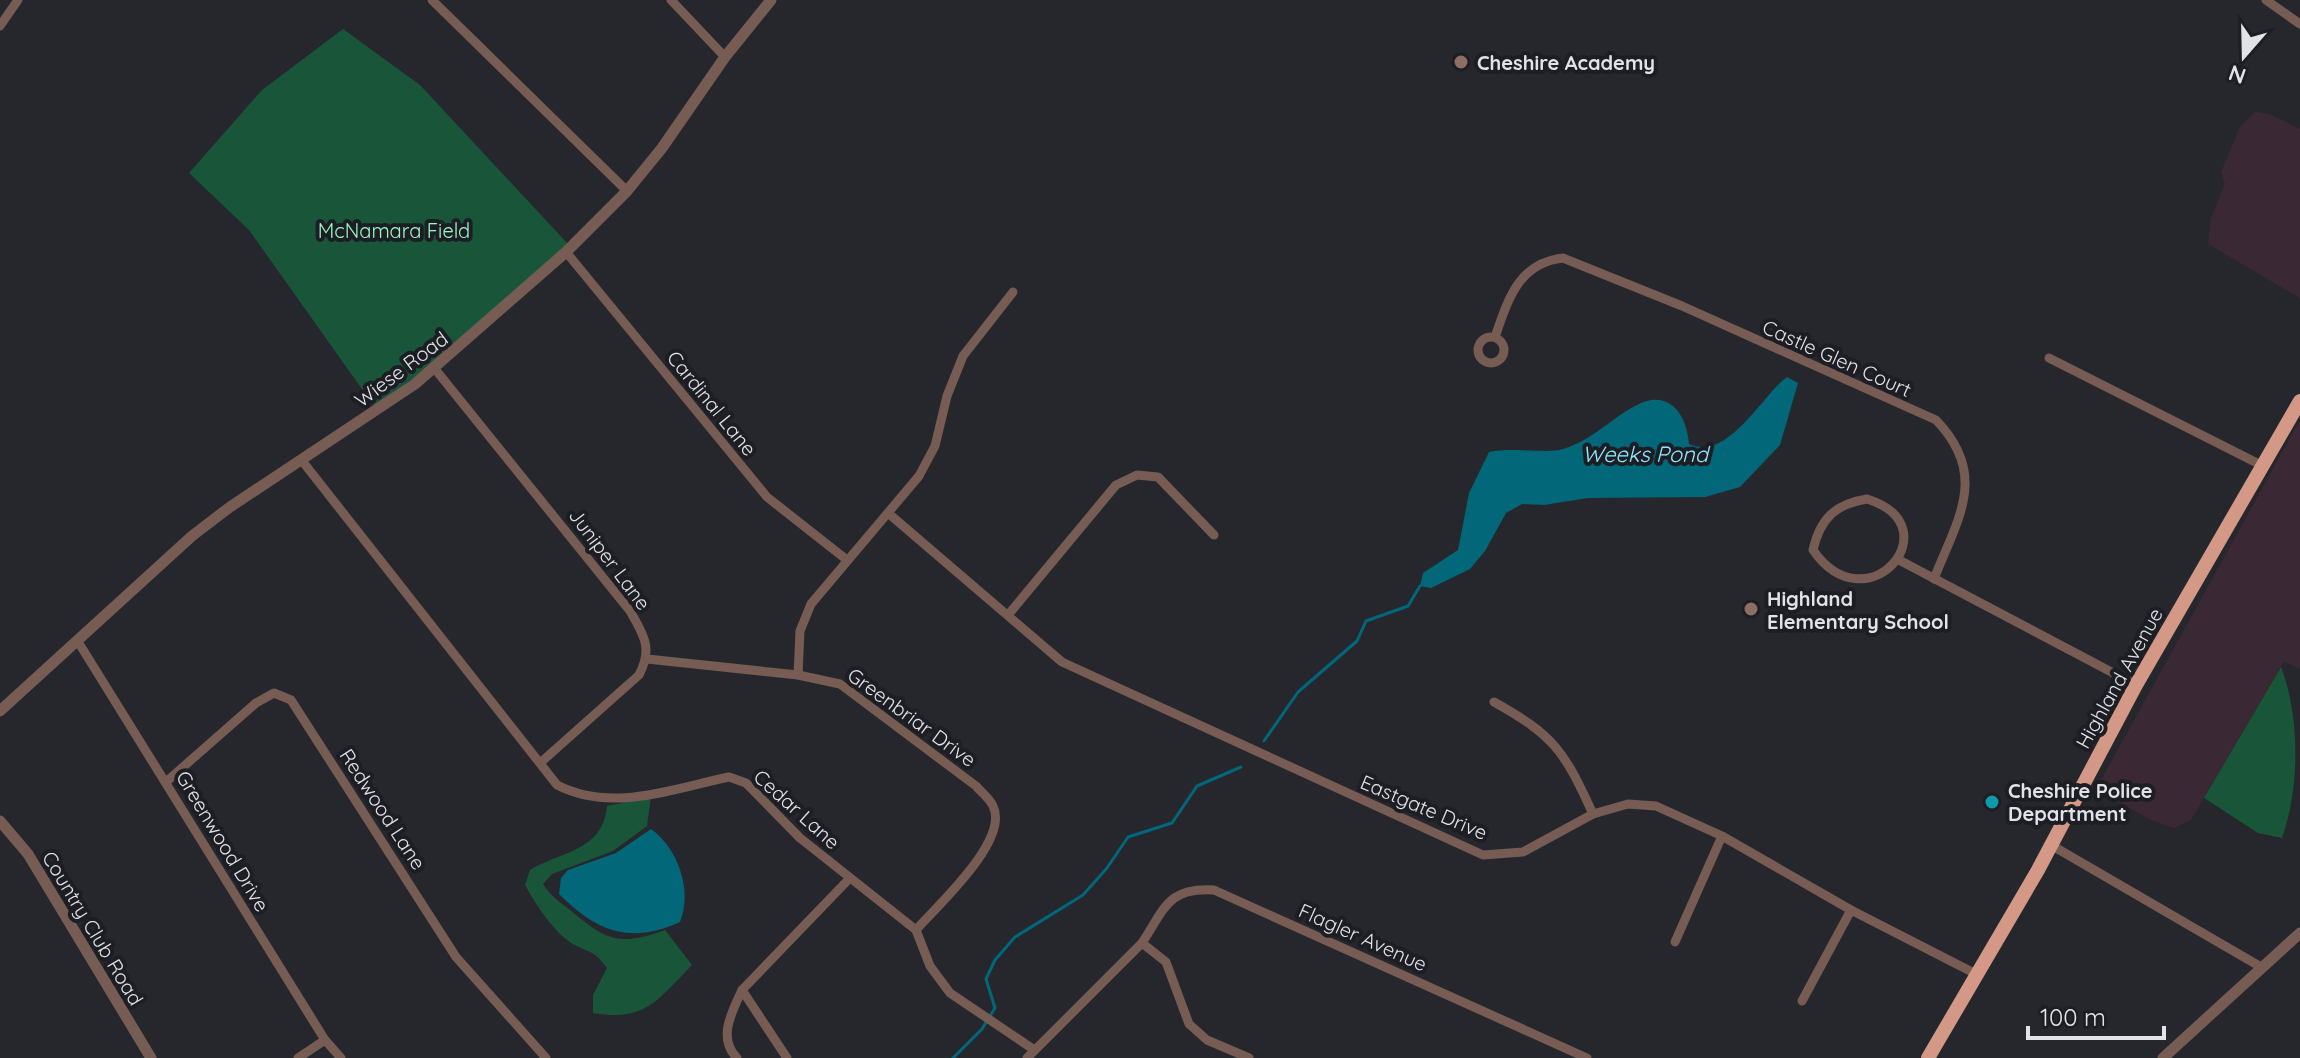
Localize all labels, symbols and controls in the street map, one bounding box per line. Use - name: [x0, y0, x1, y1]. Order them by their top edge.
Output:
- north arrow: [2204, 16, 2284, 96]
- place label: Cheshire Academy: [1477, 50, 1655, 75]
- marker: Cheshire Academy: [1452, 53, 1470, 71]
- text: N: [2225, 59, 2250, 91]
- park label: McNamara Field: [318, 218, 470, 243]
- street label: Castle Glen Court: [1759, 314, 1915, 402]
- street label: Wiese Road: [349, 326, 453, 412]
- street label: Cardinal Lane: [662, 345, 762, 461]
- water label: Weeks Pond: [1582, 440, 1711, 468]
- street label: Juniper Lane: [564, 503, 656, 615]
- place label: Highland Elementary School: [1767, 586, 1949, 634]
- marker: Highland Elementary School: [1742, 600, 1760, 618]
- street label: Highland Avenue: [2070, 603, 2168, 753]
- street label: Greenbriar Drive: [843, 662, 981, 772]
- street label: Redwood Lane: [335, 744, 431, 874]
- street label: Cedar Lane: [749, 764, 845, 854]
- street label: Greenwood Drive: [171, 766, 275, 916]
- street label: Eastgate Drive: [1357, 769, 1491, 845]
- place label: Cheshire Police Department: [2008, 778, 2152, 826]
- marker: Cheshire Police Department: [1983, 793, 2001, 811]
- street label: Country Club Road: [37, 846, 149, 1010]
- street label: Flagler Avenue: [1295, 898, 1431, 976]
- scale bar: [2028, 990, 2164, 1040]
- text: 100 m: [2040, 1002, 2106, 1032]

